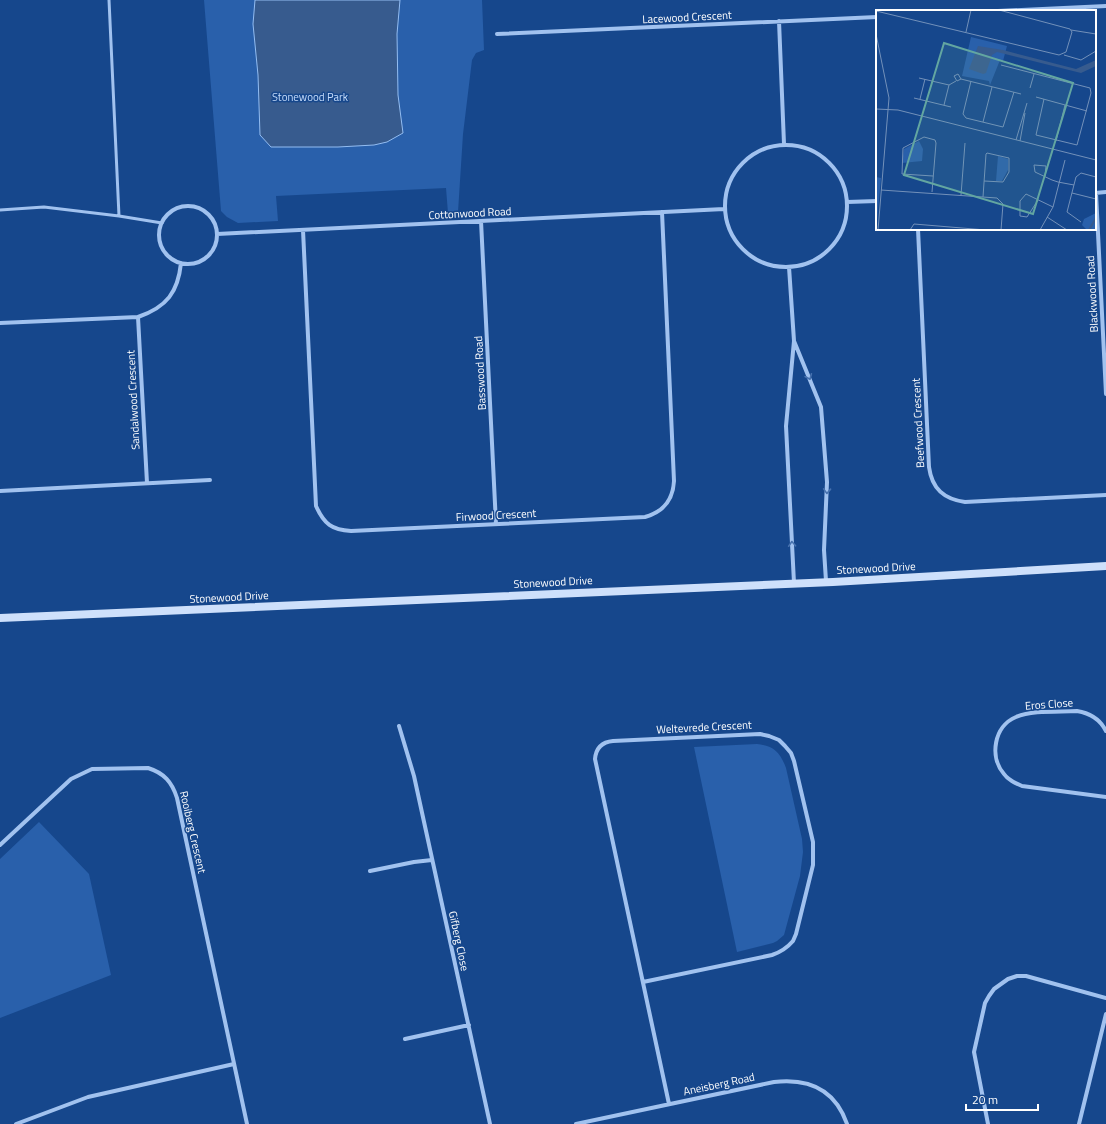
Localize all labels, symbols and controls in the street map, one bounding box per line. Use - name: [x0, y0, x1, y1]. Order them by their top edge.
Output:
- street label: Lacewood Crescent: [642, 7, 732, 27]
- inset map: [876, 10, 1096, 230]
- park label: Stonewood Park: [272, 89, 349, 105]
- street label: Cottonwood Road: [428, 203, 512, 223]
- street label: Blackwood Road: [1082, 255, 1102, 333]
- street label: Basswood Road: [470, 335, 490, 411]
- street label: Sandalwood Crescent: [122, 350, 144, 450]
- one-way arrow: [804, 373, 812, 380]
- street label: Beefwood Crescent: [908, 377, 928, 468]
- one-way arrow: [822, 488, 831, 494]
- street label: Firwood Crescent: [455, 505, 537, 525]
- one-way arrow: [788, 541, 796, 547]
- street label: Stonewood Drive: [836, 558, 916, 578]
- street label: Stonewood Drive: [513, 572, 593, 592]
- street label: Stonewood Drive: [189, 587, 269, 607]
- street label: Eros Close: [1024, 694, 1074, 714]
- street label: Weltevrede Crescent: [656, 717, 752, 737]
- street label: Rooiberg Crescent: [176, 789, 210, 875]
- street label: Gifberg Close: [445, 910, 473, 973]
- street label: Aneisberg Road: [682, 1069, 756, 1099]
- scale bar: [966, 1086, 1038, 1112]
- text: 20 m: [972, 1090, 998, 1109]

